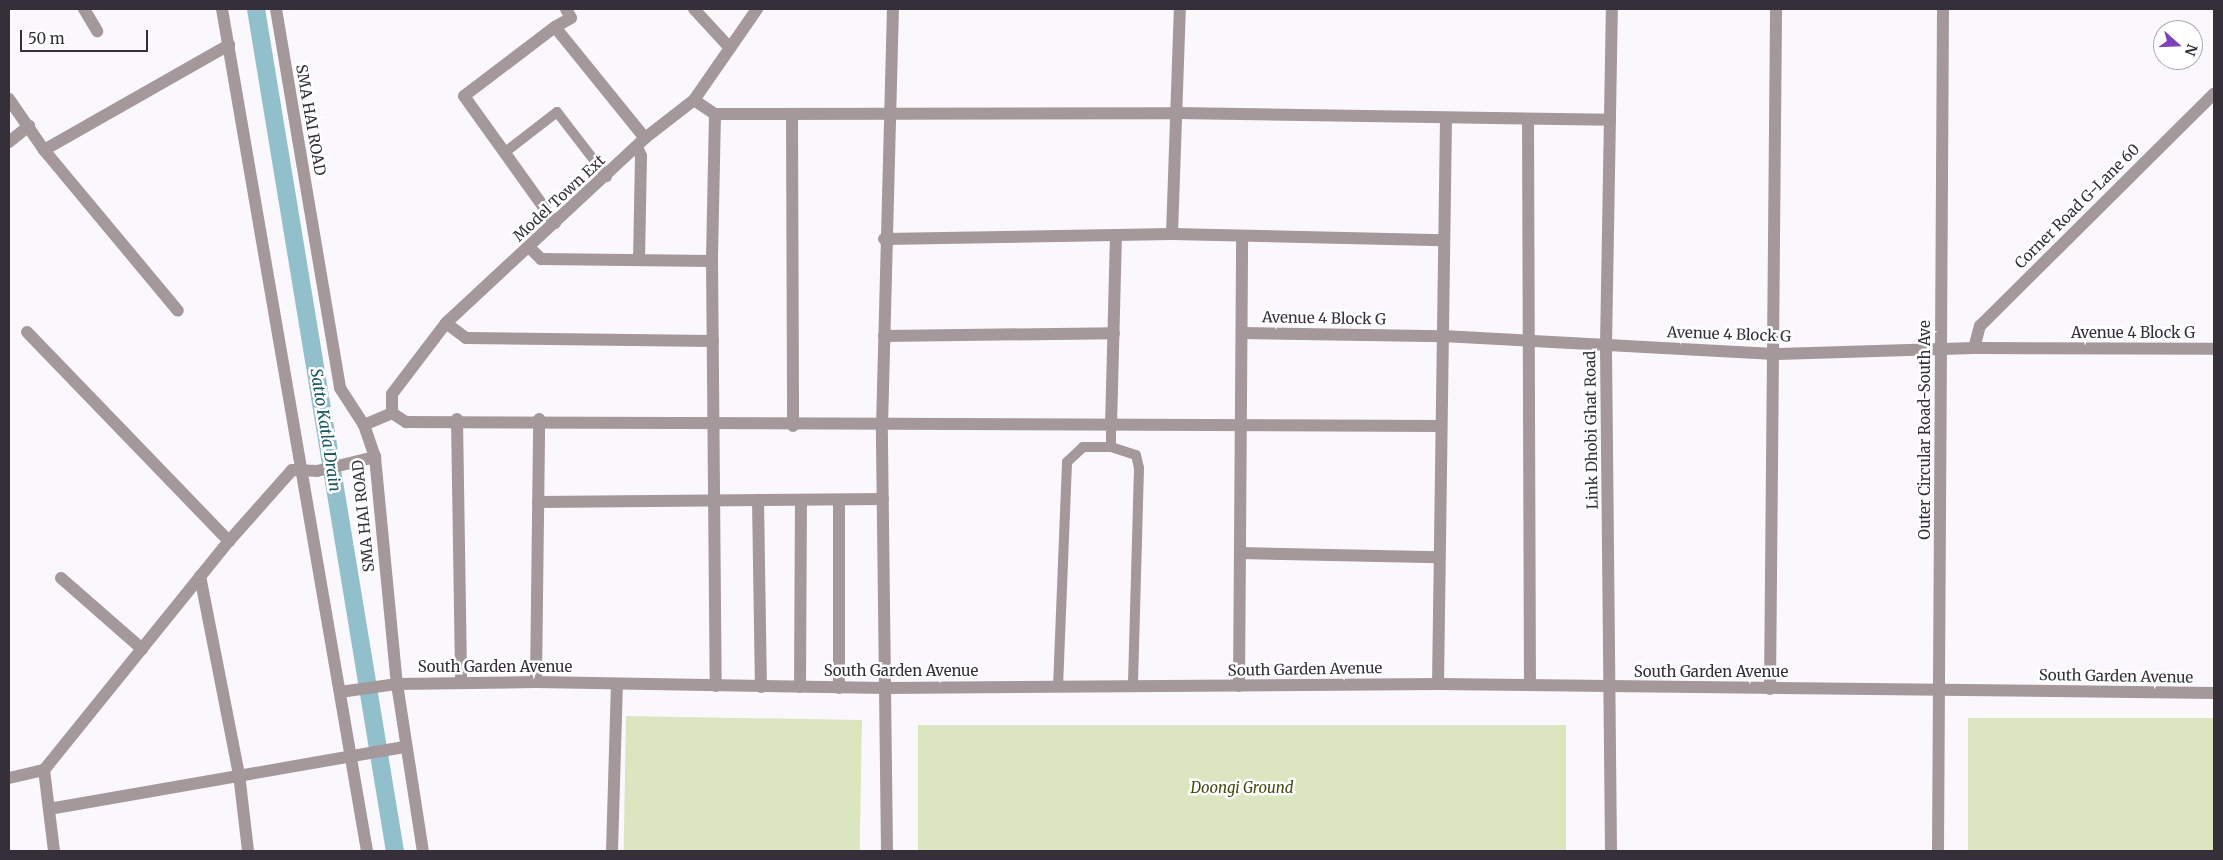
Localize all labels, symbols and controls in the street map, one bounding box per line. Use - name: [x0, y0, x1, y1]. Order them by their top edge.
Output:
- scale bar: [22, 20, 150, 52]
- north arrow: [2153, 20, 2203, 70]
- text: 50 m: [28, 29, 65, 48]
- text: N: [2181, 42, 2202, 58]
- street label: SMA HAI ROAD: [292, 63, 330, 177]
- street label: Corner Road G-Lane 60: [2011, 140, 2143, 272]
- street label: Model Town Ext: [510, 151, 608, 245]
- street label: Avenue 4 Block G: [1262, 308, 1386, 328]
- street label: Outer Circular Road-South Ave: [1916, 320, 1934, 540]
- street label: Avenue 4 Block G: [1667, 323, 1791, 345]
- street label: Avenue 4 Block G: [2071, 324, 2195, 342]
- street label: Link Dhobi Ghat Road: [1581, 351, 1601, 509]
- water label: Satto Katla Drain: [307, 367, 345, 493]
- street label: SMA HAI ROAD: [348, 459, 378, 573]
- street label: South Garden Avenue: [418, 658, 572, 676]
- street label: South Garden Avenue: [1228, 659, 1382, 679]
- street label: South Garden Avenue: [824, 662, 978, 680]
- street label: South Garden Avenue: [1634, 663, 1788, 681]
- street label: South Garden Avenue: [2039, 666, 2193, 686]
- park label: Doongi Ground: [1190, 779, 1294, 797]

